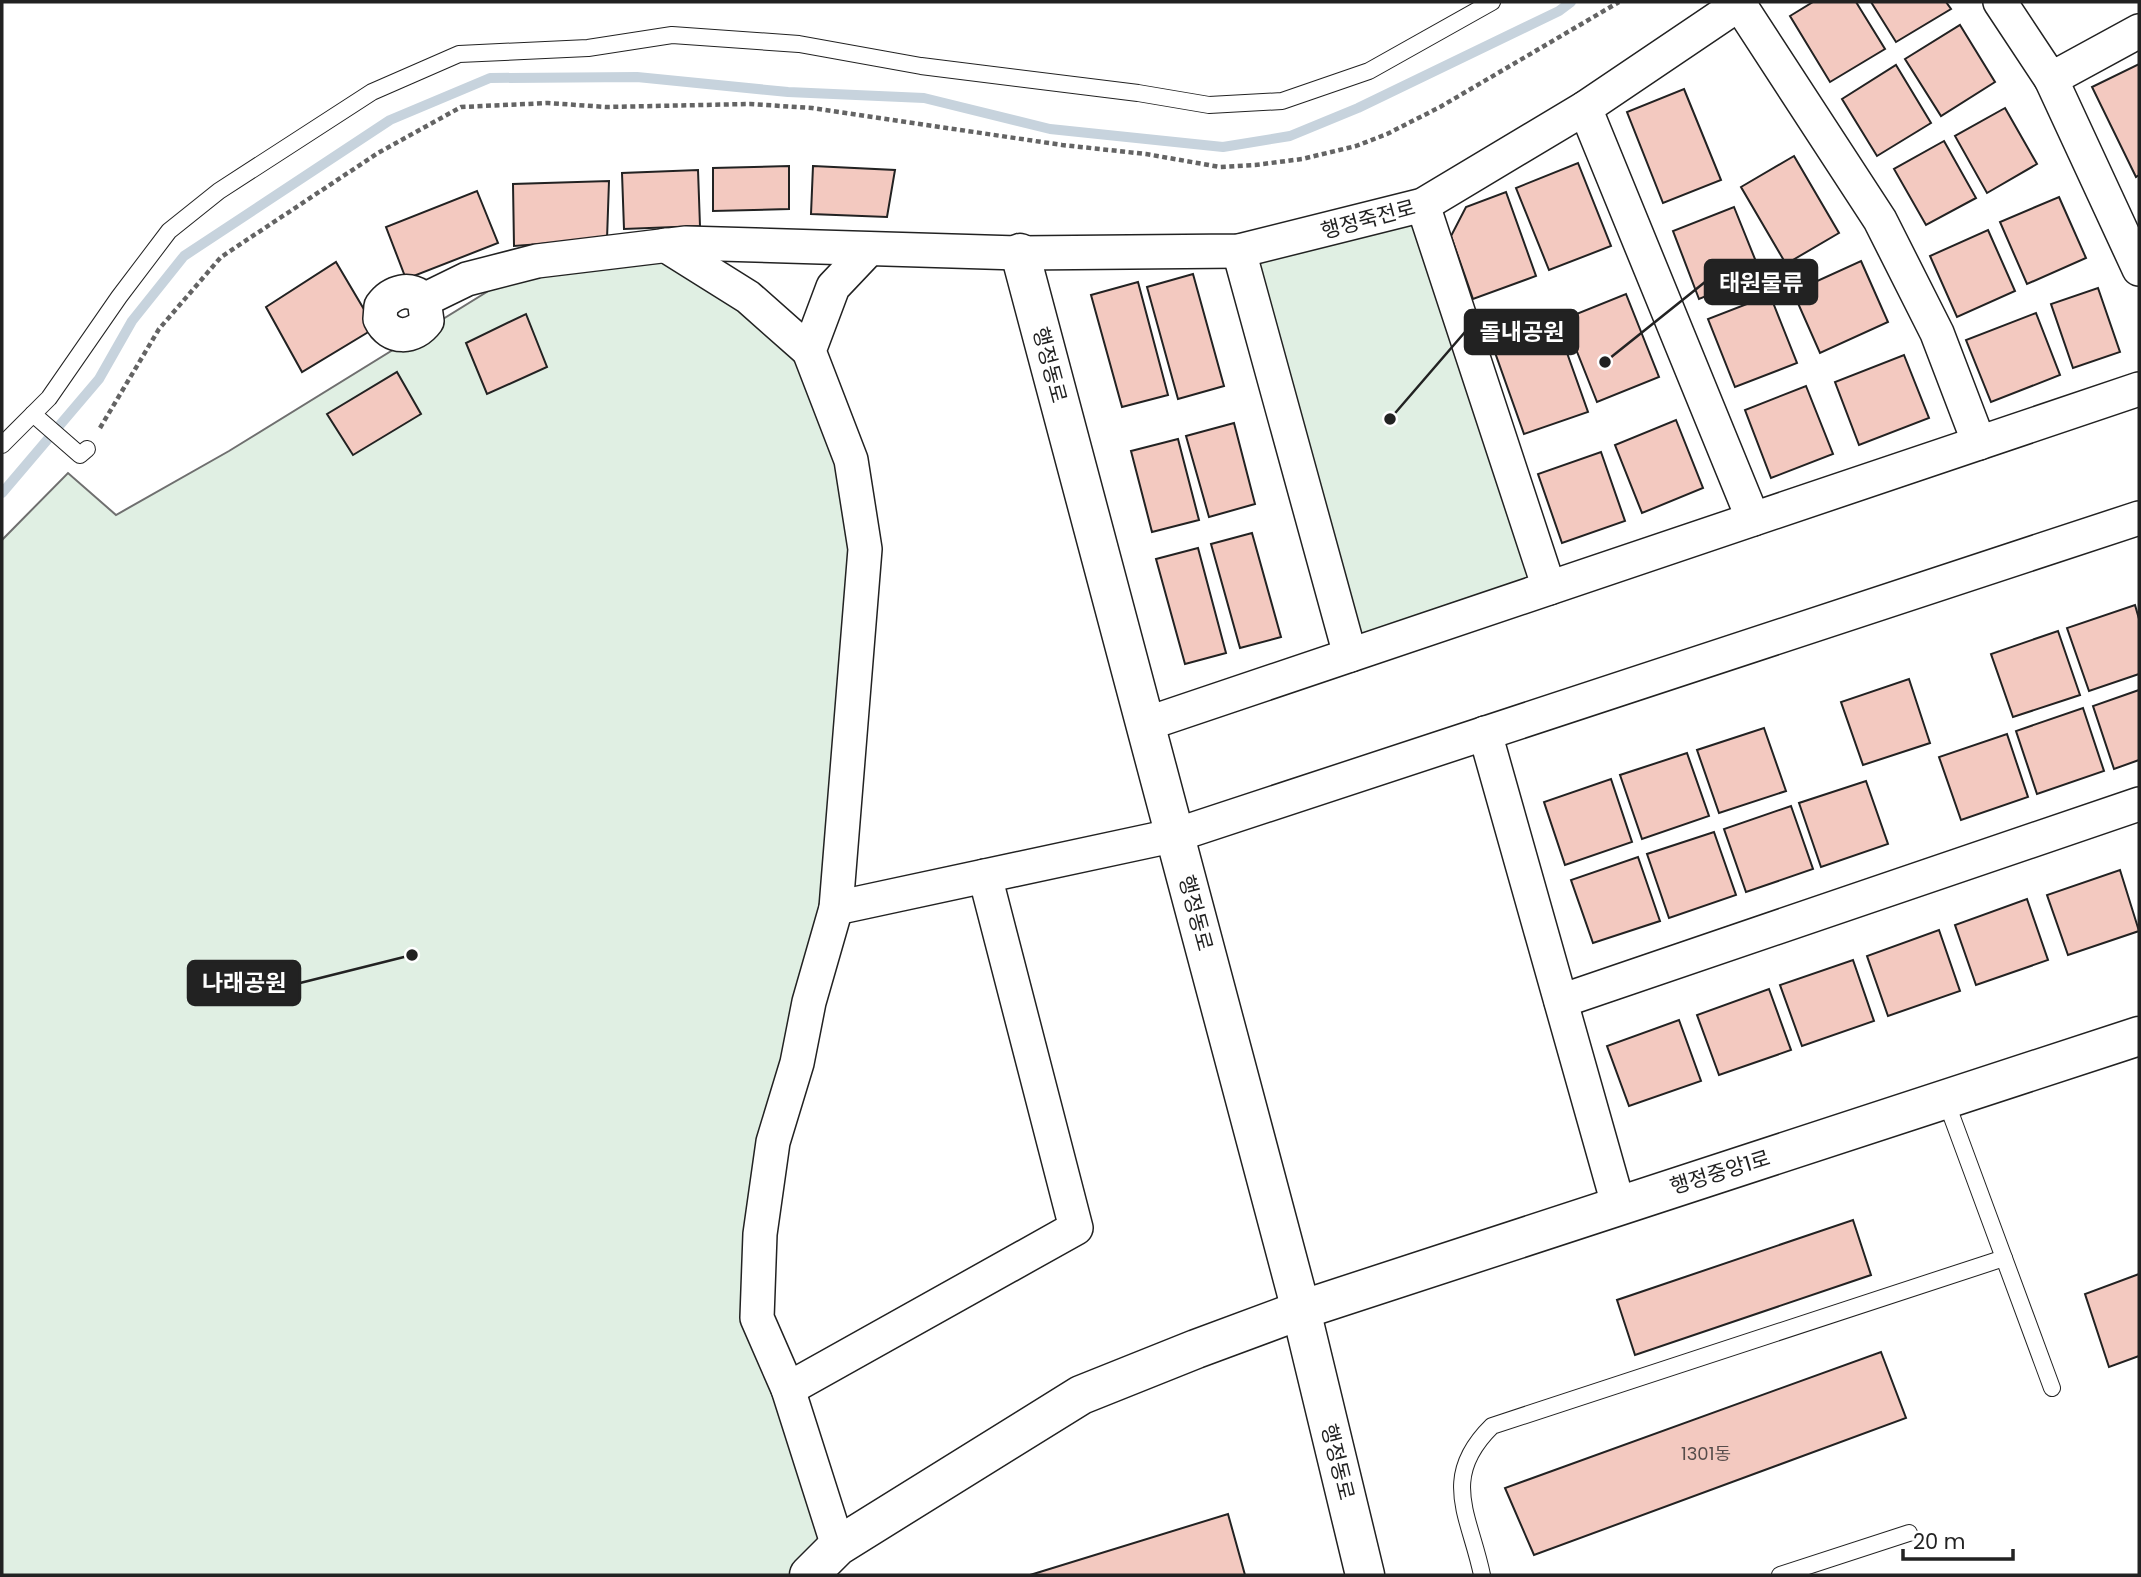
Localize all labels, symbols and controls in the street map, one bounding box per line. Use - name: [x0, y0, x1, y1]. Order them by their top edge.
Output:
- street label: 행정죽전로: [1318, 192, 1418, 246]
- callout: 태원물류: [1705, 260, 1817, 304]
- text: 태원물류: [1719, 267, 1803, 299]
- callout: 돌내공원: [1465, 310, 1578, 354]
- text: 돌내공원: [1480, 316, 1564, 348]
- street label: 행정동로: [1026, 324, 1074, 406]
- street label: 행정동로: [1172, 872, 1220, 954]
- callout: 나래공원: [188, 961, 300, 1005]
- text: 나래공원: [202, 967, 286, 999]
- street label: 행정중앙1로: [1666, 1143, 1774, 1201]
- street label: 행정동로: [1315, 1421, 1361, 1503]
- house number: 1301동: [1681, 1441, 1731, 1466]
- scale bar: [1903, 1518, 2013, 1562]
- text: 20 m: [1913, 1527, 1966, 1556]

